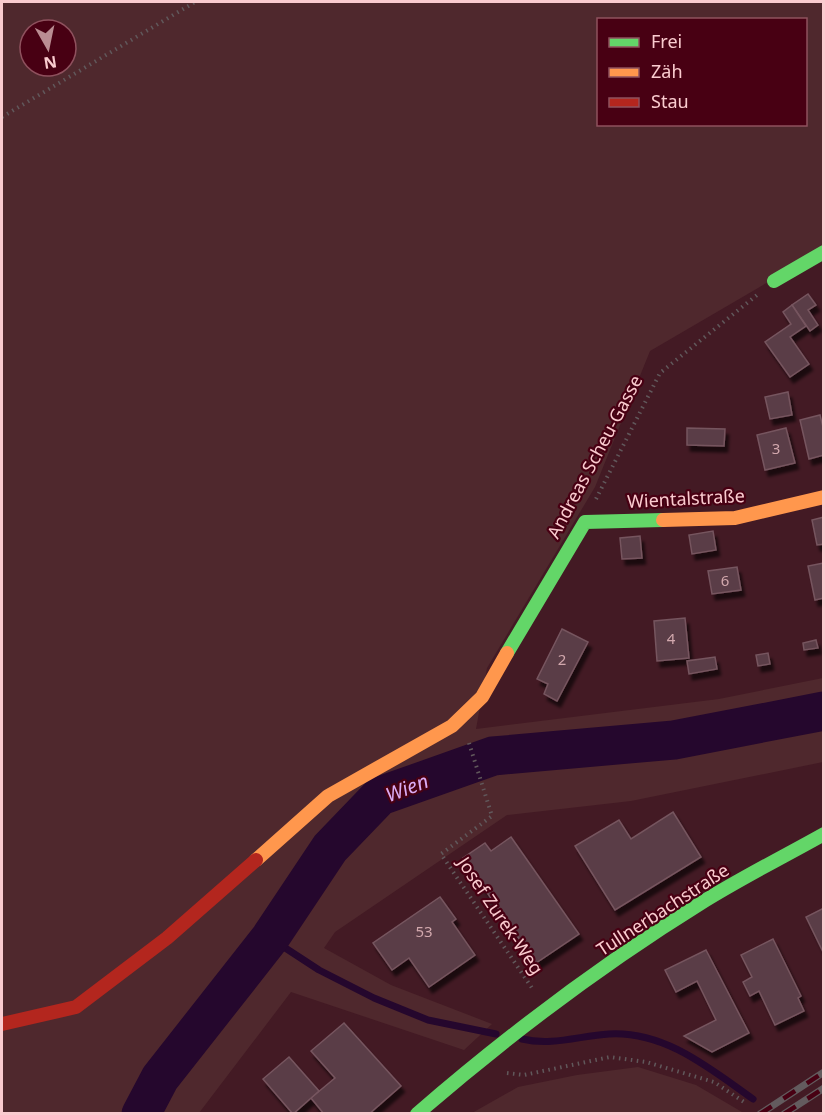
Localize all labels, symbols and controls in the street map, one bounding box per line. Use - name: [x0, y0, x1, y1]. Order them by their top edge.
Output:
- north arrow: [18, 18, 78, 78]
- legend: [597, 18, 807, 126]
- text: Frei: [651, 29, 682, 53]
- text: N: [42, 51, 58, 75]
- text: Zäh: [651, 59, 683, 83]
- text: Stau: [651, 89, 689, 113]
- street label: Andreas Scheu-Gasse: [541, 371, 647, 542]
- house number: 3: [772, 438, 780, 458]
- street label: Wientalstraße: [627, 483, 745, 513]
- house number: 6: [721, 570, 729, 590]
- house number: 4: [667, 628, 676, 648]
- house number: 2: [558, 649, 566, 669]
- water label: Wien: [382, 767, 432, 808]
- street label: Josef Zurek-Weg: [451, 850, 549, 979]
- street label: Tullnerbachstraße: [592, 857, 733, 961]
- house number: 53: [415, 921, 433, 941]

